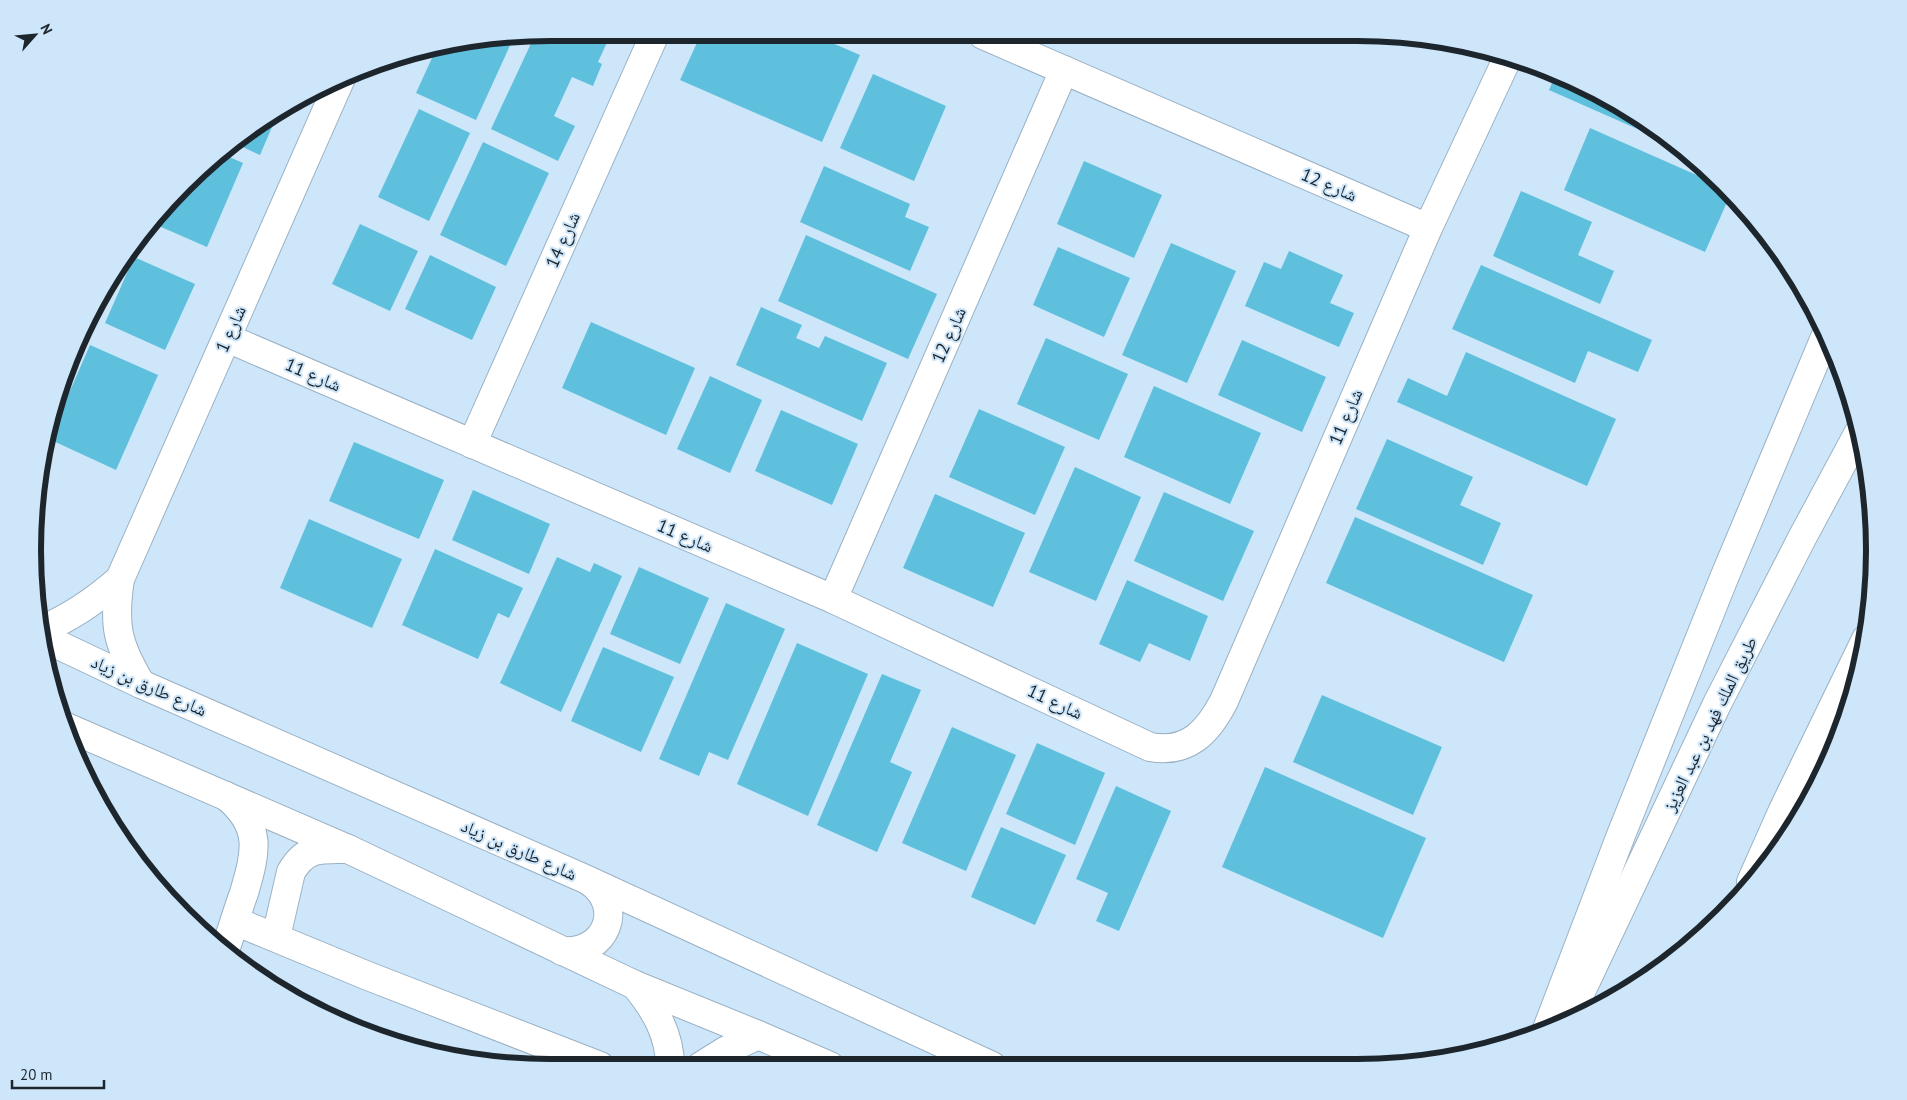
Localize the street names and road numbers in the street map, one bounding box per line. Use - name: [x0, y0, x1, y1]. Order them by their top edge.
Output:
- street label: شارع 12: [1298, 162, 1361, 207]
- street label: شارع 14: [540, 208, 585, 271]
- street label: شارع 1: [210, 302, 251, 356]
- street label: شارع 12: [926, 303, 971, 366]
- street label: شارع 11: [282, 352, 345, 397]
- street label: شارع 11: [1323, 385, 1368, 448]
- street label: شارع 11: [654, 513, 717, 558]
- street label: طريق الملك فهد بن عبد العزيز: [1657, 633, 1762, 816]
- street label: شارع طارق بن زياد: [88, 650, 211, 721]
- street label: شارع 11: [1024, 679, 1087, 724]
- street label: شارع طارق بن زياد: [458, 814, 581, 885]

